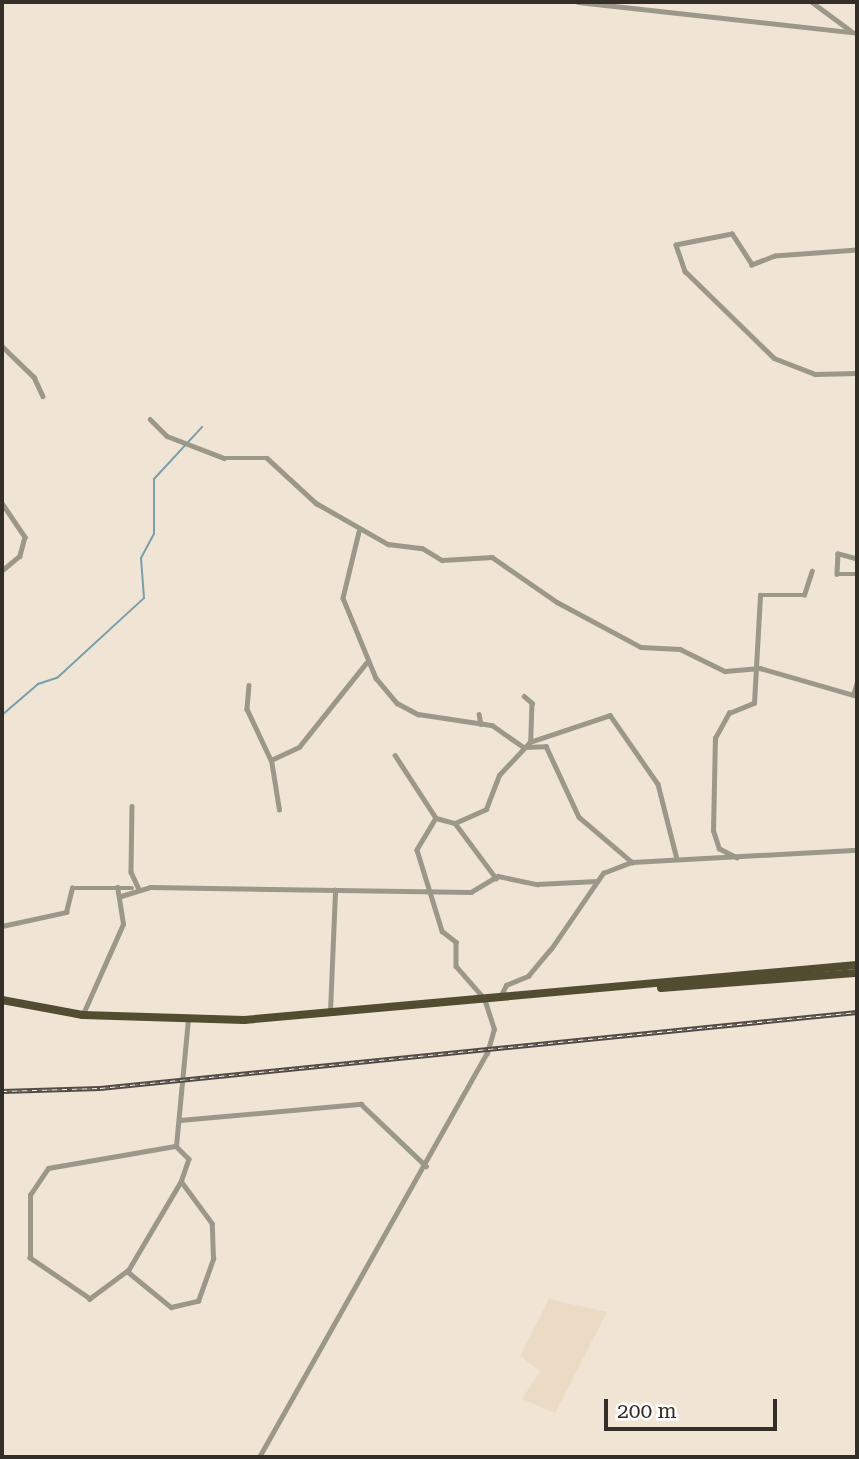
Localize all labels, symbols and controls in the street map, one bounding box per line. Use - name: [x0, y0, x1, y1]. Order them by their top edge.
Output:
- scale bar: [607, 1386, 780, 1430]
- text: 200 m: [617, 1399, 677, 1423]

